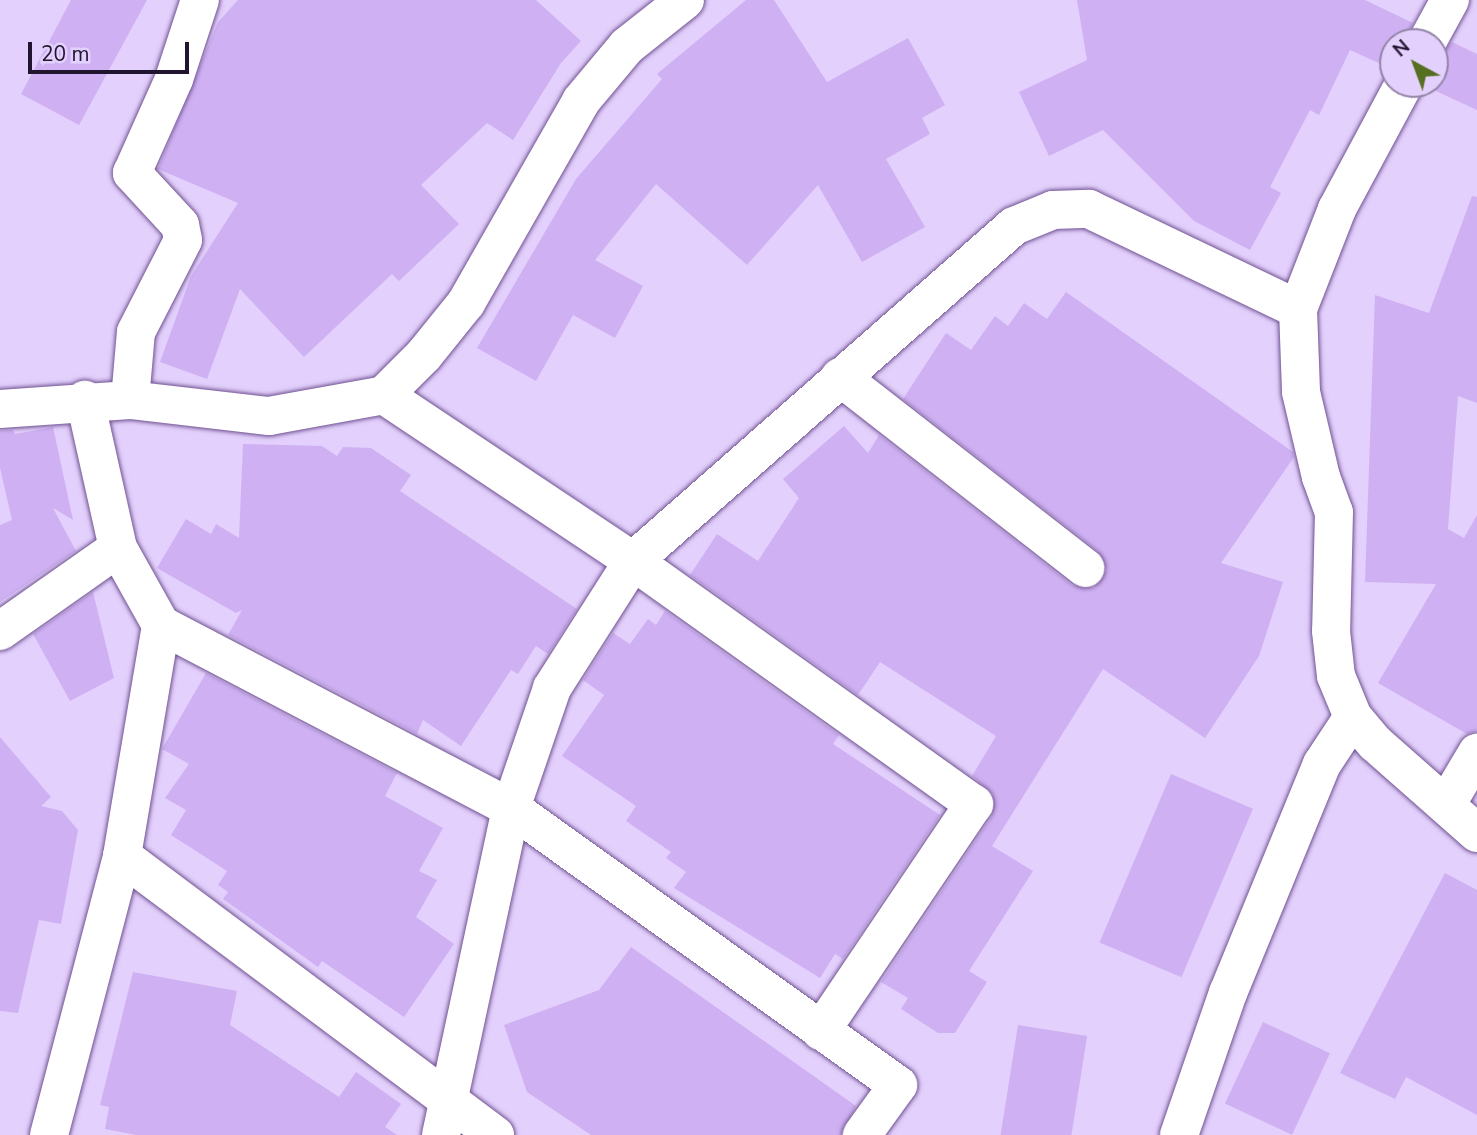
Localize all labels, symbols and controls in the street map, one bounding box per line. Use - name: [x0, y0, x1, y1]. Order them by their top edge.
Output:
- scale bar: [32, 28, 192, 72]
- north arrow: [1379, 28, 1449, 98]
- text: N: [1388, 34, 1415, 63]
- text: 20 m: [41, 40, 90, 68]

